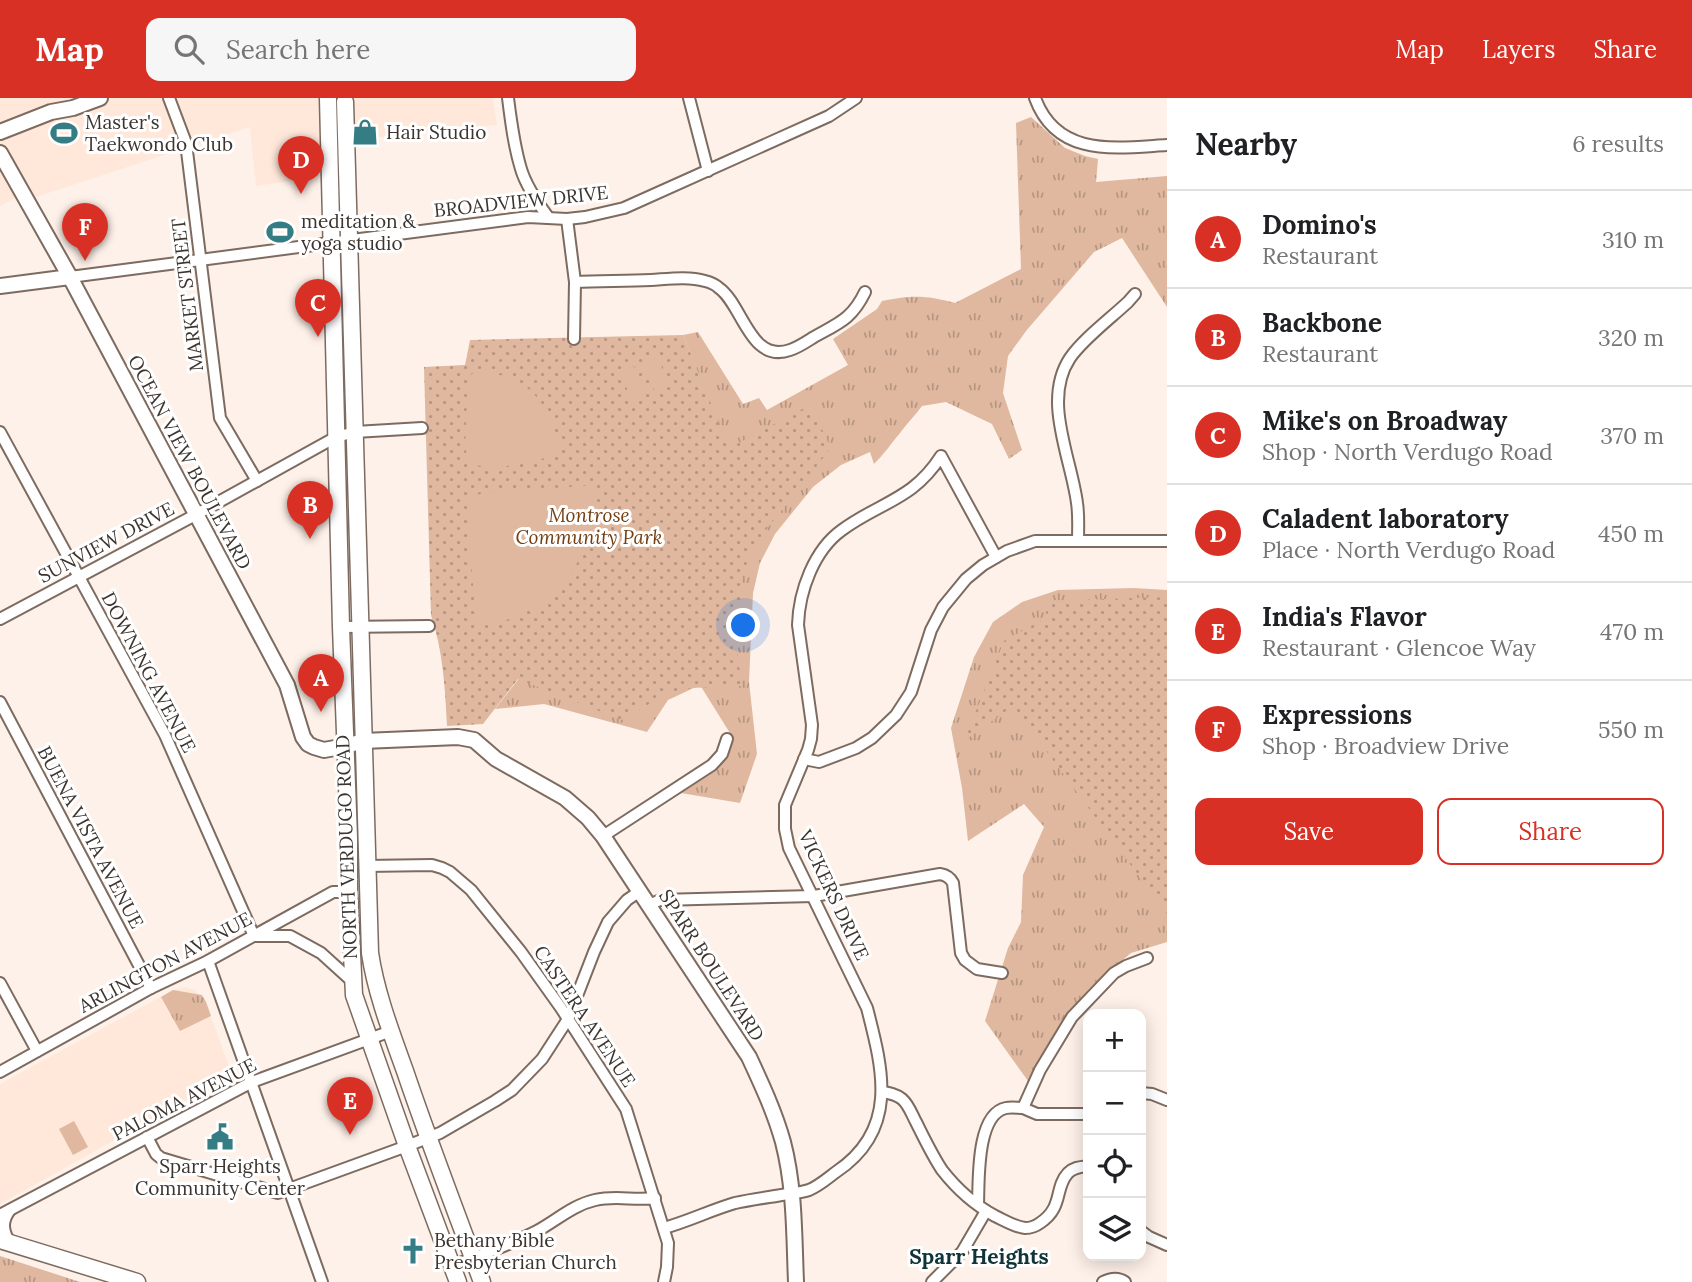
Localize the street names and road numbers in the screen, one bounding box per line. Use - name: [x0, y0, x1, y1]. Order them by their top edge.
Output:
- street label: BROADVIEW DRIVE: [433, 180, 609, 222]
- street label: MARKET STREET: [166, 217, 208, 373]
- street label: OCEAN VIEW BOULEVARD: [123, 351, 257, 573]
- street label: SUNVIEW DRIVE: [34, 496, 178, 588]
- street label: DOWNING AVENUE: [97, 588, 201, 756]
- street label: NORTH VERDUGO ROAD: [330, 734, 362, 960]
- street label: BUENA VISTA AVENUE: [33, 742, 149, 932]
- street label: VICKERS DRIVE: [793, 825, 875, 964]
- street label: SPARR BOULEVARD: [654, 885, 770, 1045]
- street label: ARLINGTON AVENUE: [74, 906, 256, 1018]
- street label: CASTERA AVENUE: [529, 941, 641, 1091]
- street label: PALOMA AVENUE: [108, 1052, 260, 1146]

